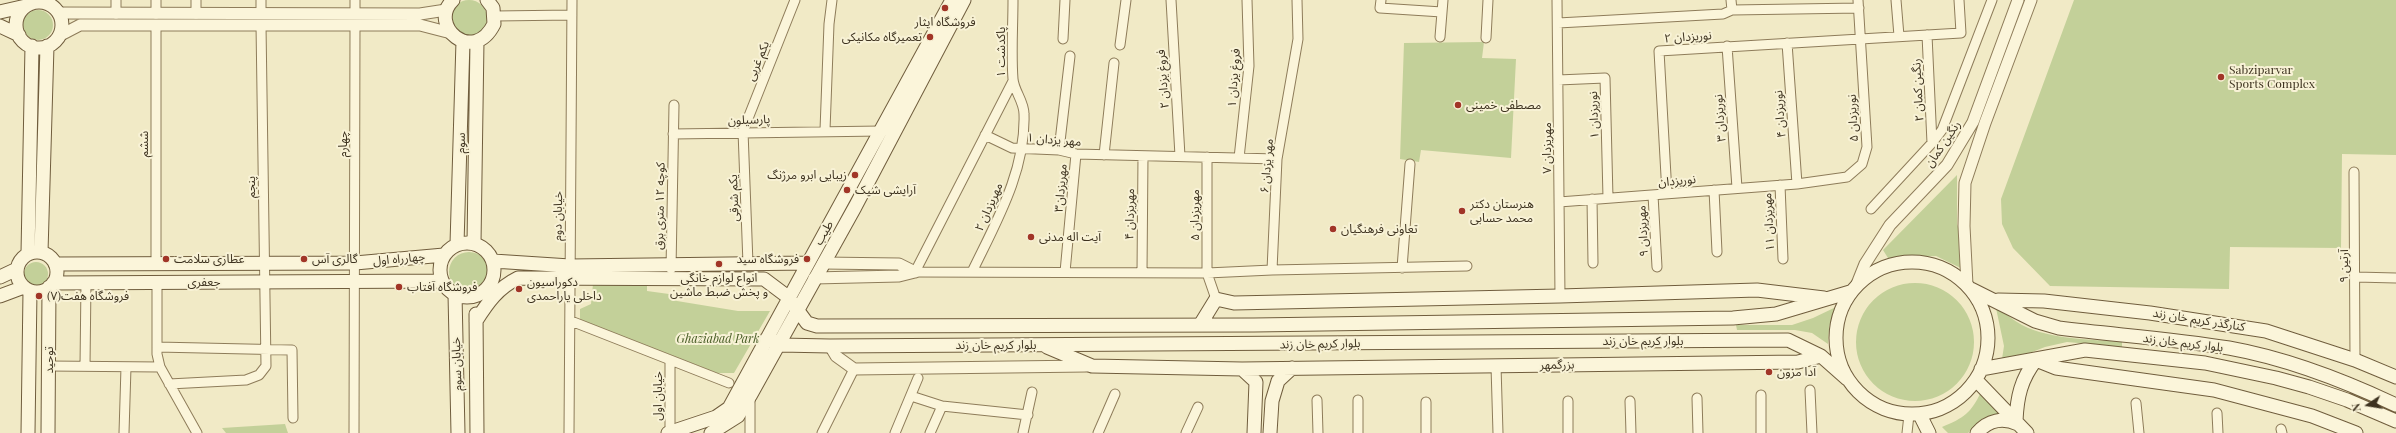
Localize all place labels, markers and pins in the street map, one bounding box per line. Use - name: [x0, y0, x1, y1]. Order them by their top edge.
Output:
- marker: فروشگاه ایثار: [940, 3, 950, 13]
- place label: فروشگاه ایثار: [914, 15, 976, 29]
- place label: تعمیرگاه مکانیکی: [842, 30, 922, 44]
- marker: تعمیرگاه مکانیکی: [925, 32, 935, 42]
- place label: Sabziparvar Sports Complex: [2229, 63, 2315, 91]
- marker: Sabziparvar Sports Complex: [2216, 72, 2226, 82]
- place label: مصطفی خمینی: [1466, 98, 1541, 112]
- marker: مصطفی خمینی: [1453, 100, 1463, 110]
- place label: زیبایی ابرو مرژنگ: [767, 168, 847, 182]
- marker: زیبایی ابرو مرژنگ: [850, 170, 860, 180]
- place label: آرایشی شیک: [855, 183, 916, 197]
- marker: آرایشی شیک: [842, 185, 852, 195]
- place label: هنرستان دکتر محمد حسابی: [1470, 197, 1534, 225]
- marker: هنرستان دکتر محمد حسابی: [1457, 206, 1467, 216]
- place label: تعاونی فرهنگیان: [1341, 222, 1418, 236]
- marker: تعاونی فرهنگیان: [1328, 224, 1338, 234]
- place label: آیت اله مدنی: [1039, 230, 1101, 244]
- marker: آیت اله مدنی: [1026, 232, 1036, 242]
- place label: عطاری سلامت: [174, 252, 245, 266]
- place label: گالری آس: [312, 252, 358, 266]
- place label: فروشگاه سید: [736, 252, 799, 266]
- marker: عطاری سلامت: [161, 254, 171, 264]
- marker: گالری آس: [299, 254, 309, 264]
- marker: فروشگاه سید: [802, 254, 812, 264]
- marker: انواع لوازم خانگی و پخش ضبط ماشین: [714, 259, 724, 269]
- place label: انواع لوازم خانگی و پخش ضبط ماشین: [670, 271, 768, 299]
- place label: دکوراسیون داخلی یاراحمدی: [527, 275, 602, 303]
- place label: فروشگاه آفتاب: [407, 280, 477, 294]
- marker: فروشگاه آفتاب: [394, 282, 404, 292]
- marker: دکوراسیون داخلی یاراحمدی: [514, 284, 524, 294]
- place label: فروشگاه هفت(۷): [47, 289, 129, 303]
- marker: فروشگاه هفت(۷): [34, 291, 44, 301]
- place label: آدا مزون: [1777, 365, 1816, 379]
- marker: آدا مزون: [1764, 367, 1774, 377]

